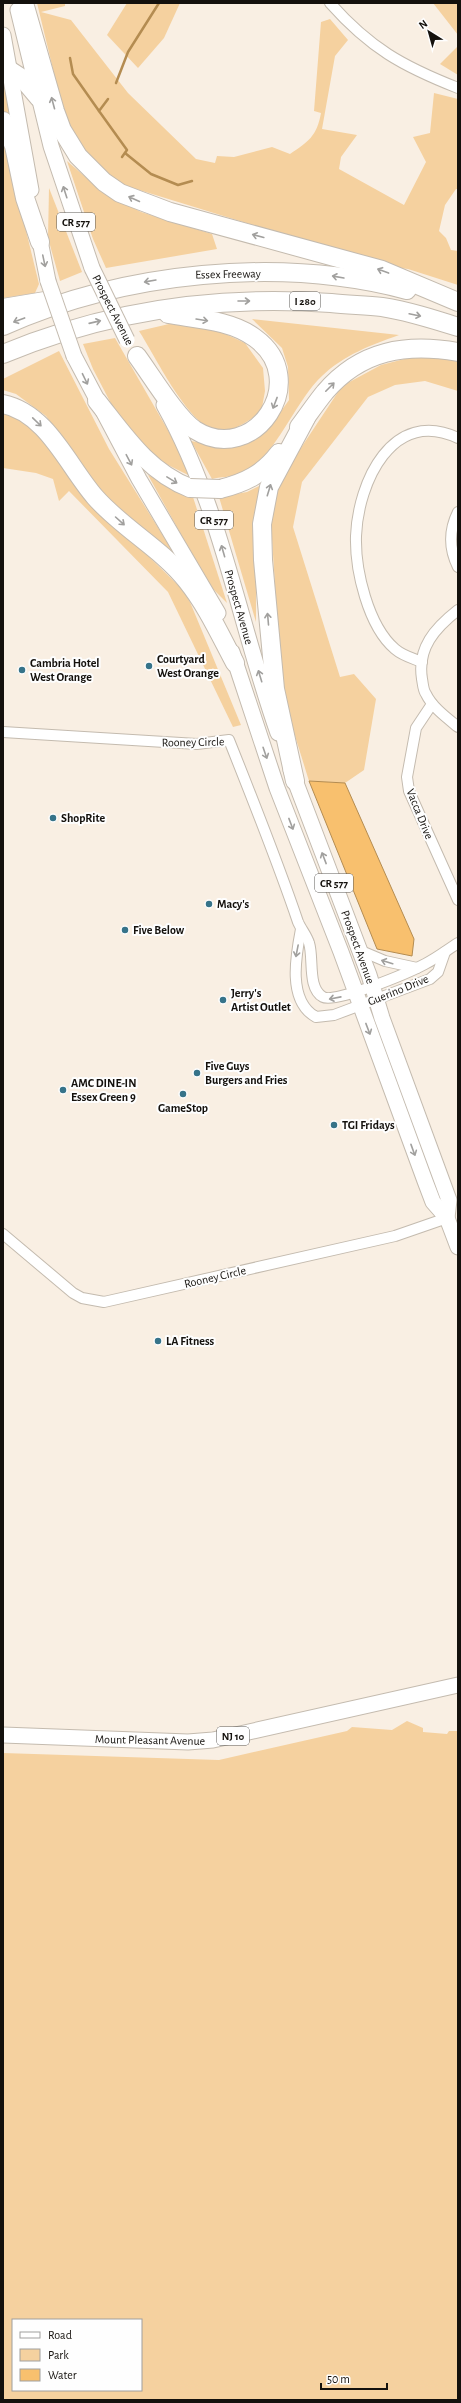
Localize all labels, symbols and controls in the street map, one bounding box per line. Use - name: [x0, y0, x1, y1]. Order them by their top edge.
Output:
- north arrow: [409, 12, 449, 52]
- text: N: [417, 18, 430, 31]
- one-way arrow: [48, 97, 56, 110]
- one-way arrow: [61, 186, 69, 198]
- one-way arrow: [128, 195, 140, 202]
- road number: CR 577: [57, 213, 95, 231]
- one-way arrow: [252, 231, 265, 239]
- one-way arrow: [40, 255, 48, 268]
- street label: Essex Freeway: [195, 267, 261, 282]
- one-way arrow: [378, 267, 390, 275]
- one-way arrow: [332, 272, 345, 280]
- street label: Prospect Avenue: [90, 273, 136, 347]
- one-way arrow: [144, 278, 157, 286]
- road number: I 280: [290, 292, 320, 310]
- one-way arrow: [237, 297, 250, 305]
- one-way arrow: [409, 311, 422, 319]
- one-way arrow: [13, 316, 25, 324]
- one-way arrow: [195, 316, 208, 324]
- one-way arrow: [89, 318, 102, 326]
- one-way arrow: [82, 372, 89, 384]
- one-way arrow: [325, 382, 335, 392]
- one-way arrow: [271, 396, 279, 408]
- one-way arrow: [31, 417, 41, 426]
- one-way arrow: [125, 454, 133, 466]
- one-way arrow: [166, 476, 178, 484]
- one-way arrow: [266, 484, 273, 497]
- road number: CR 577: [195, 511, 233, 529]
- one-way arrow: [115, 516, 125, 525]
- one-way arrow: [219, 545, 226, 558]
- street label: Prospect Avenue: [223, 568, 255, 646]
- one-way arrow: [265, 613, 272, 626]
- place label: Courtyard West Orange: [157, 653, 219, 679]
- place label: Cambria Hotel West Orange: [30, 657, 99, 683]
- marker: Courtyard West Orange: [144, 661, 154, 671]
- marker: Cambria Hotel West Orange: [17, 665, 27, 675]
- one-way arrow: [255, 671, 263, 683]
- street label: Rooney Circle: [161, 735, 225, 750]
- one-way arrow: [262, 747, 270, 759]
- street label: Vacca Drive: [404, 787, 436, 841]
- place label: ShopRite: [61, 812, 105, 824]
- marker: ShopRite: [48, 813, 58, 823]
- one-way arrow: [288, 818, 296, 830]
- one-way arrow: [320, 852, 328, 864]
- road number: CR 577: [315, 874, 353, 892]
- place label: Macy's: [217, 898, 250, 911]
- marker: Macy's: [204, 899, 214, 909]
- street label: Prospect Avenue: [339, 909, 377, 985]
- place label: Five Below: [133, 924, 185, 936]
- marker: Five Below: [120, 925, 130, 935]
- one-way arrow: [292, 944, 300, 957]
- one-way arrow: [381, 957, 393, 965]
- street label: Guerino Drive: [366, 972, 430, 1008]
- place label: Jerry's Artist Outlet: [231, 987, 291, 1013]
- one-way arrow: [329, 994, 342, 1002]
- marker: Jerry's Artist Outlet: [218, 995, 228, 1005]
- one-way arrow: [364, 1022, 372, 1034]
- place label: Five Guys Burgers and Fries: [205, 1060, 288, 1086]
- marker: Five Guys Burgers and Fries: [192, 1068, 202, 1078]
- place label: AMC DINE-IN Essex Green 9: [71, 1077, 137, 1103]
- marker: AMC DINE-IN Essex Green 9: [58, 1085, 68, 1095]
- marker: GameStop: [178, 1089, 188, 1099]
- place label: GameStop: [158, 1102, 208, 1114]
- place label: TGI Fridays: [342, 1119, 395, 1132]
- marker: TGI Fridays: [329, 1120, 339, 1130]
- one-way arrow: [410, 1144, 418, 1156]
- street label: Rooney Circle: [183, 1264, 247, 1291]
- place label: LA Fitness: [166, 1335, 215, 1347]
- marker: LA Fitness: [153, 1336, 163, 1346]
- road number: NJ 10: [217, 1727, 249, 1745]
- street label: Mount Pleasant Avenue: [95, 1733, 205, 1747]
- legend: [12, 2319, 142, 2391]
- text: Road: [48, 2329, 72, 2341]
- text: Park: [48, 2349, 69, 2361]
- scale bar: [321, 2365, 387, 2391]
- text: Water: [48, 2369, 77, 2381]
- text: 50 m: [327, 2373, 350, 2385]

